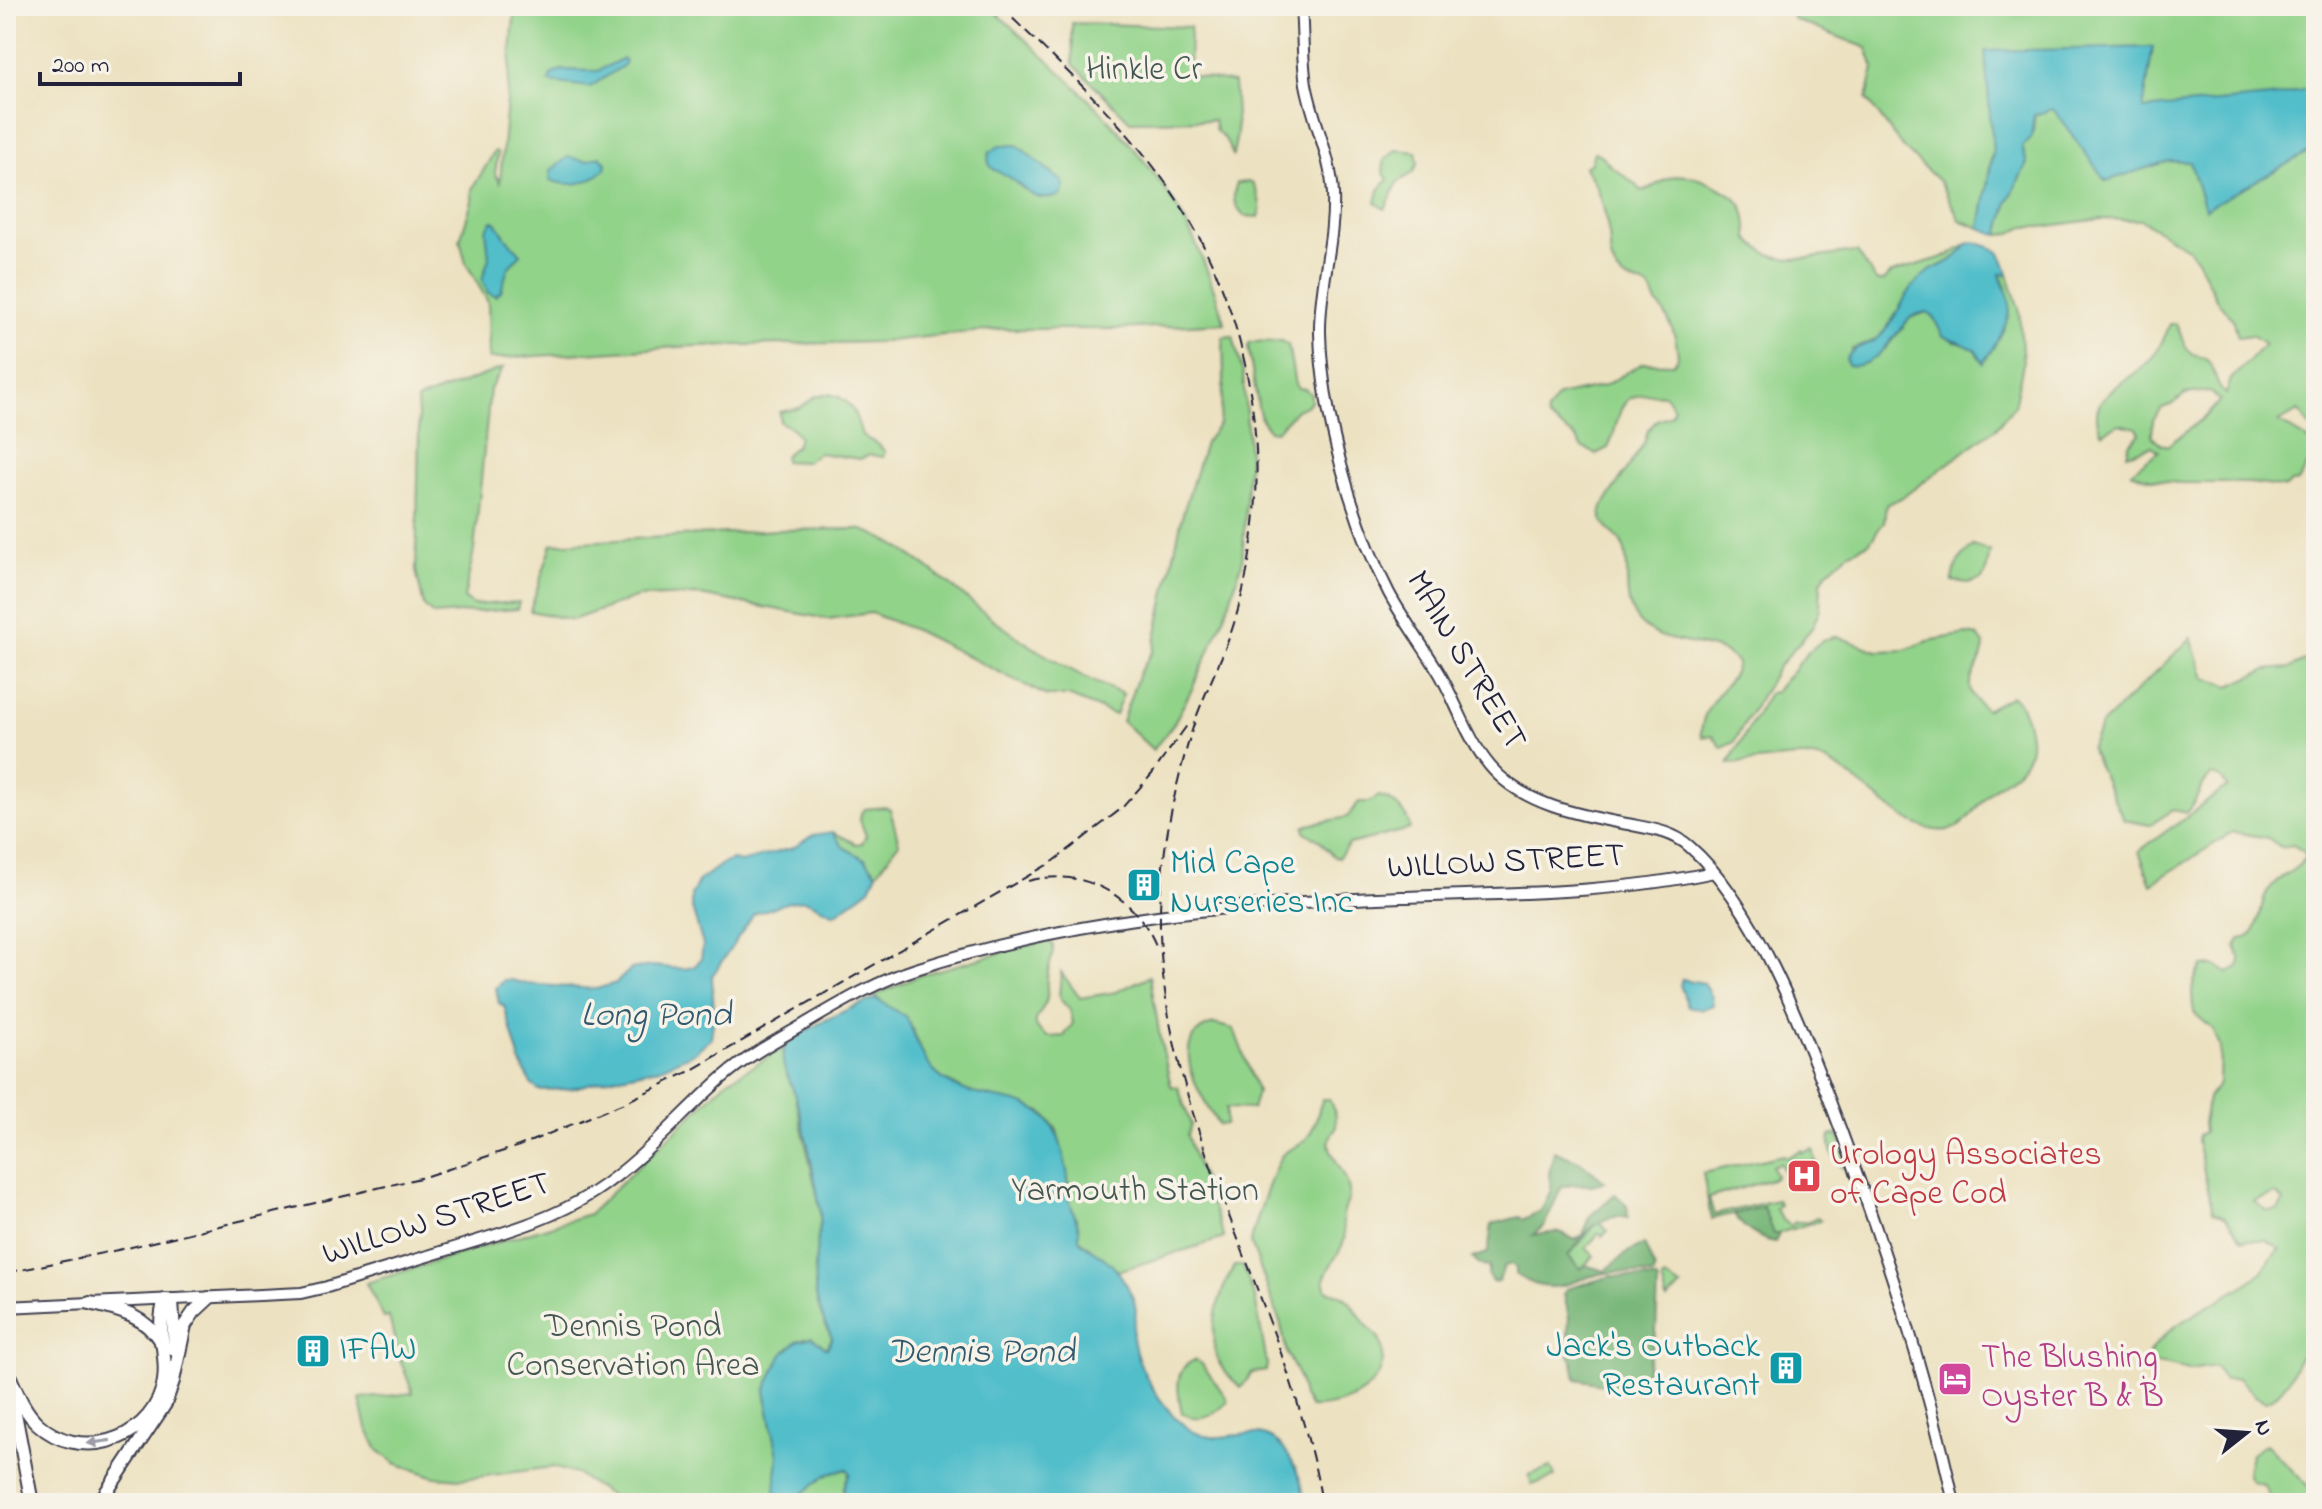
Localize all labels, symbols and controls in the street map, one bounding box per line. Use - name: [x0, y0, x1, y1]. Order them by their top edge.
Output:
- scale bar: [40, 36, 240, 86]
- park label: Hinkle Cr: [1086, 46, 1203, 96]
- text: 200 m: [52, 49, 109, 84]
- street label: MAIN STREET: [1392, 562, 1538, 760]
- street label: WILLOW STREET: [1386, 832, 1626, 894]
- place label: Mid Cape Nurseries Inc: [1170, 840, 1354, 929]
- building icon: Mid Cape Nurseries Inc: [1125, 866, 1163, 904]
- water label: Long Pond: [581, 990, 733, 1043]
- place label: Urology Associates of Cape Cod: [1830, 1131, 2102, 1220]
- hospital icon: Urology Associates of Cape Cod: [1785, 1157, 1823, 1195]
- street label: WILLOW STREET: [316, 1160, 558, 1280]
- park label: Yarmouth Station: [1011, 1167, 1259, 1217]
- park label: Dennis Pond Conservation Area: [506, 1303, 760, 1392]
- place label: Jack's Outback Restaurant: [1546, 1323, 1760, 1412]
- place label: IFAW: [339, 1326, 416, 1376]
- water label: Dennis Pond: [887, 1327, 1076, 1380]
- building icon: IFAW: [294, 1332, 332, 1370]
- place label: The Blushing Oyster B & B: [1981, 1334, 2164, 1423]
- building icon: Jack's Outback Restaurant: [1767, 1349, 1805, 1387]
- hotel icon: The Blushing Oyster B & B: [1936, 1360, 1974, 1398]
- north arrow: [2206, 1393, 2286, 1473]
- text: N: [2245, 1416, 2280, 1440]
- one-way arrow: [86, 1436, 111, 1449]

